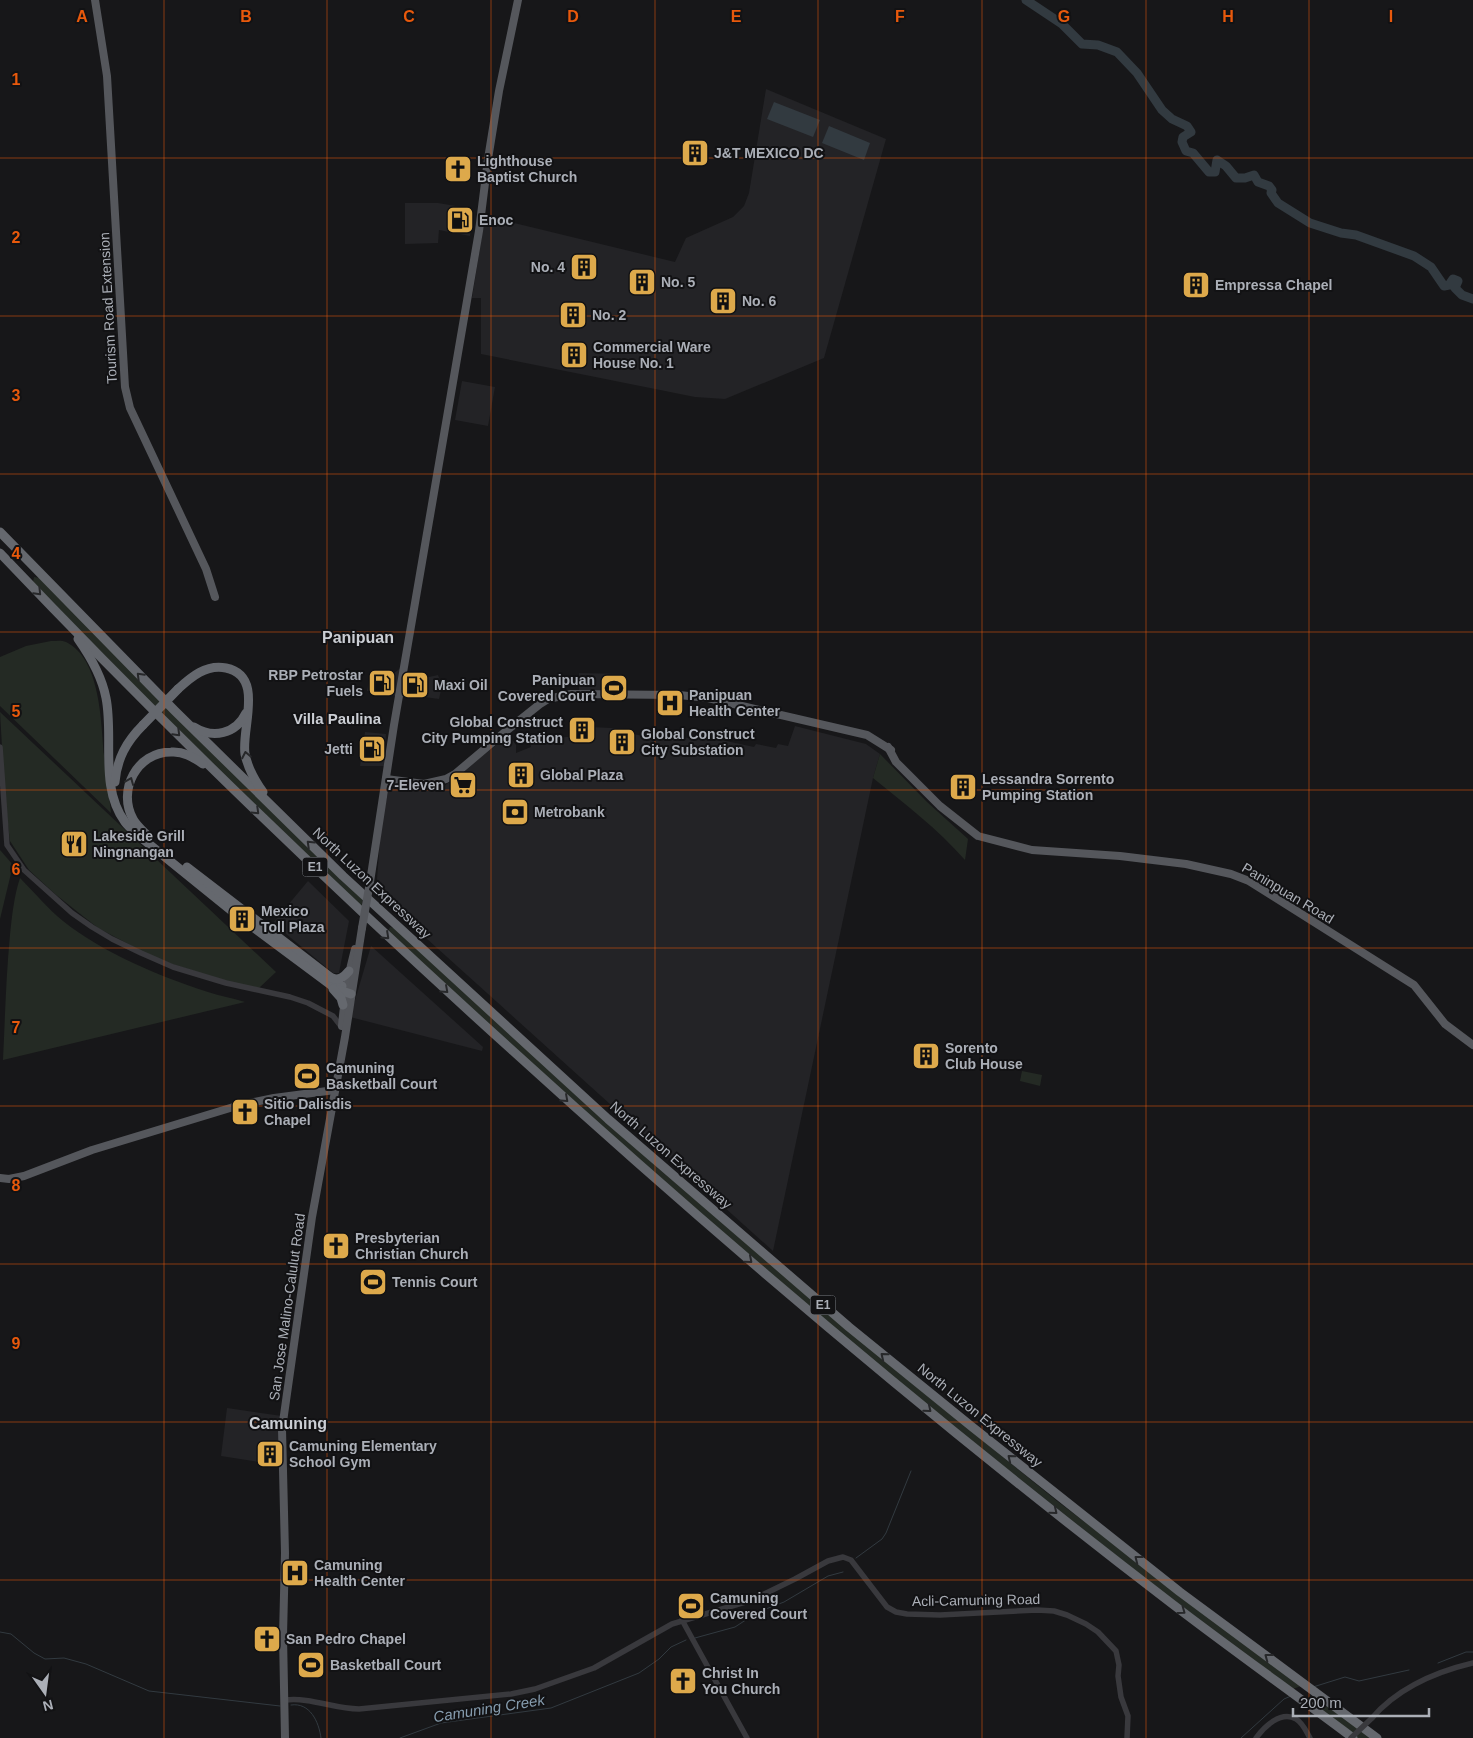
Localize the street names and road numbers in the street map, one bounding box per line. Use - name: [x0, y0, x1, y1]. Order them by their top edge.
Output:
- street label: Tourism Road Extension: [96, 232, 120, 384]
- street label: North Luzon Expressway: [310, 824, 434, 942]
- road number: E1: [302, 858, 328, 876]
- street label: Paninpuan Road: [1239, 859, 1337, 927]
- street label: North Luzon Expressway: [607, 1098, 735, 1212]
- street label: San Jose Malino-Calulut Road: [266, 1212, 308, 1402]
- road number: E1: [810, 1296, 836, 1314]
- street label: North Luzon Expressway: [914, 1360, 1046, 1470]
- street label: Acli-Camuning Road: [912, 1591, 1040, 1609]

